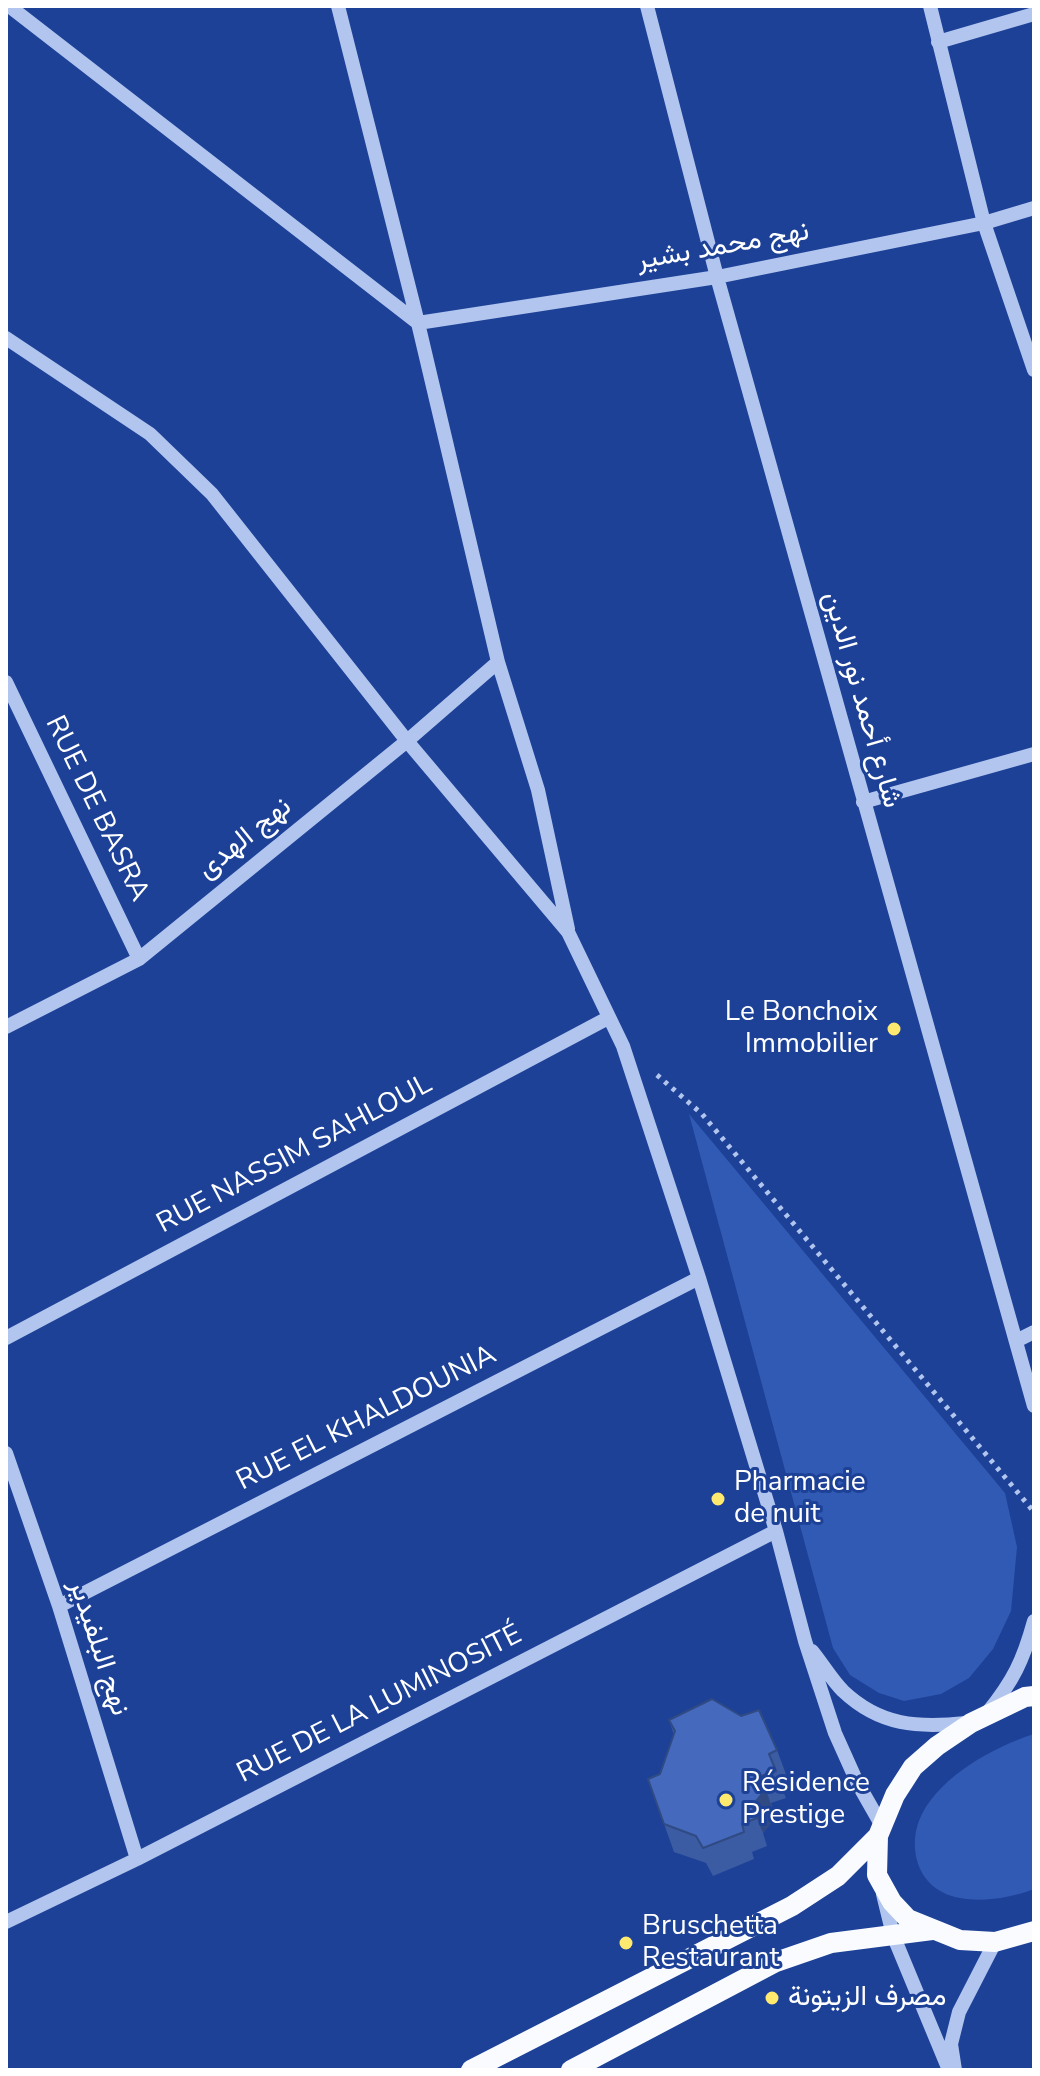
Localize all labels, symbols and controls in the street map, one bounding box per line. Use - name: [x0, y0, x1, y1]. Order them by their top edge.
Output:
- street label: نهج محمد بشير: [634, 215, 812, 279]
- street label: شارع أحمد نور الدين: [814, 588, 908, 812]
- street label: RUE DE BASRA: [37, 711, 155, 907]
- street label: نهج الهدى: [191, 791, 299, 887]
- place label: Le Bonchoix Immobilier: [725, 996, 878, 1062]
- marker: Le Bonchoix Immobilier: [885, 1020, 903, 1038]
- street label: RUE NASSIM SAHLOUL: [152, 1068, 438, 1242]
- street label: RUE EL KHALDOUNIA: [232, 1339, 502, 1499]
- place label: Pharmacie de nuit: [734, 1466, 866, 1532]
- marker: Pharmacie de nuit: [709, 1490, 727, 1508]
- street label: نهج البلفيدير: [60, 1576, 136, 1720]
- street label: RUE DE LA LUMINOSITÉ: [232, 1619, 528, 1791]
- place label: Résidence Prestige: [742, 1767, 870, 1833]
- marker: Résidence Prestige: [717, 1791, 735, 1809]
- place label: Bruschetta Restaurant: [642, 1910, 779, 1976]
- marker: Bruschetta Restaurant: [617, 1934, 635, 1952]
- place label: مصرف الزيتونة: [788, 1981, 946, 2015]
- marker: مصرف الزيتونة: [763, 1989, 781, 2007]

